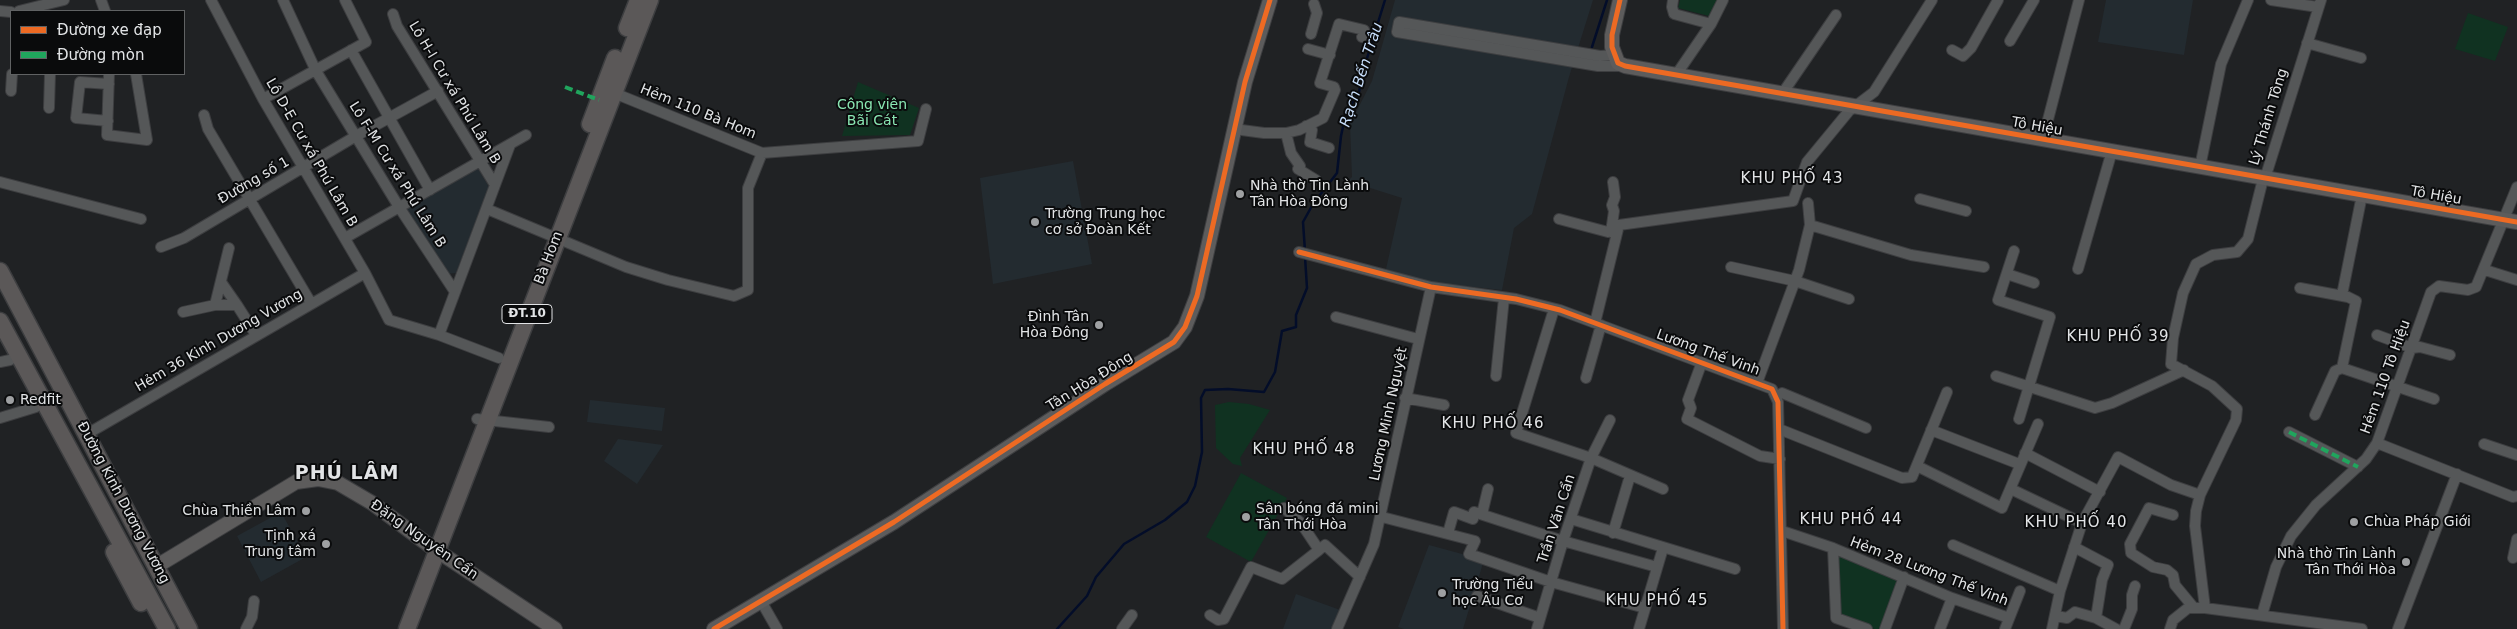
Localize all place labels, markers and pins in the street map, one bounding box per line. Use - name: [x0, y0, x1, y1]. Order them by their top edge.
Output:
- place label: Nhà thờ Tin Lành Tân Hòa Đông: [1250, 178, 1369, 210]
- marker: Nhà thờ Tin Lành Tân Hòa Đông: [1234, 188, 1246, 200]
- place label: Trường Trung học cơ sở Đoàn Kết: [1045, 206, 1165, 238]
- marker: Trường Trung học cơ sở Đoàn Kết: [1029, 216, 1041, 228]
- place label: Đình Tân Hòa Đông: [1020, 309, 1089, 342]
- marker: Đình Tân Hòa Đông: [1093, 319, 1105, 331]
- place label: Redfit: [20, 392, 61, 408]
- marker: Redfit: [4, 394, 16, 406]
- place label: Sân bóng đá mini Tân Thới Hòa: [1256, 501, 1379, 534]
- place label: Chùa Thiền Lâm: [182, 503, 296, 519]
- marker: Chùa Thiền Lâm: [300, 505, 312, 517]
- marker: Sân bóng đá mini Tân Thới Hòa: [1240, 511, 1252, 523]
- place label: Chùa Pháp Giới: [2364, 514, 2471, 530]
- marker: Chùa Pháp Giới: [2348, 516, 2360, 528]
- place label: Tịnh xá Trung tâm: [245, 528, 316, 560]
- marker: Tịnh xá Trung tâm: [320, 538, 332, 550]
- place label: Nhà thờ Tin Lành Tân Thới Hòa: [2277, 546, 2396, 578]
- marker: Nhà thờ Tin Lành Tân Thới Hòa: [2400, 556, 2412, 568]
- place label: Trường Tiểu học Âu Cơ: [1452, 577, 1533, 610]
- marker: Trường Tiểu học Âu Cơ: [1436, 587, 1448, 599]

